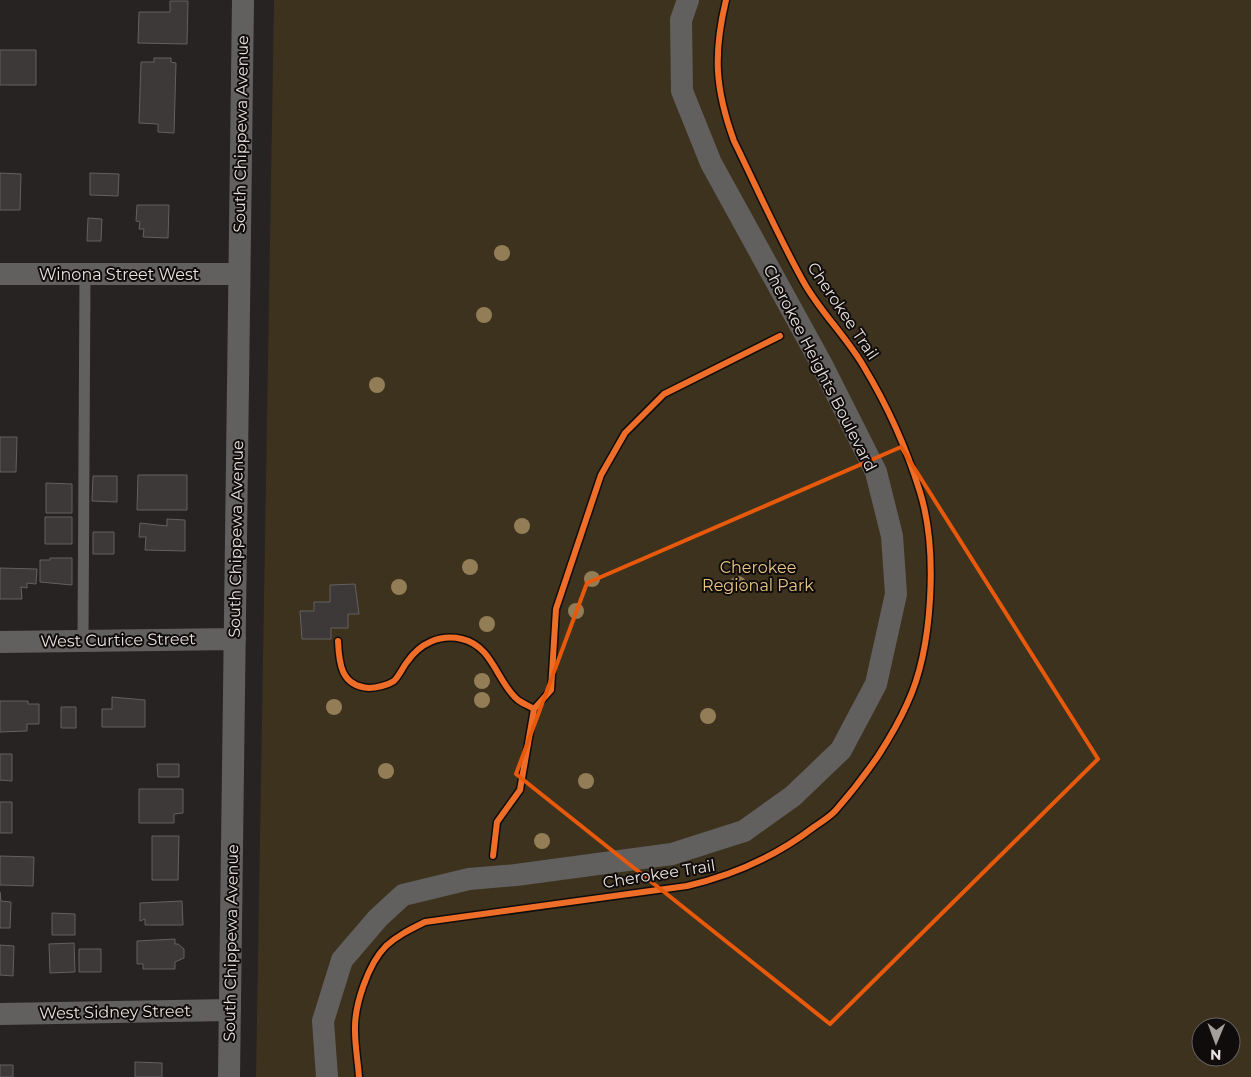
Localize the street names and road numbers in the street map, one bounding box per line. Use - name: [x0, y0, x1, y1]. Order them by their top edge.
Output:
- street label: South Chippewa Avenue: [230, 35, 252, 233]
- street label: Cherokee Trail: [803, 259, 883, 363]
- street label: Cherokee Heights Boulevard: [759, 261, 881, 475]
- street label: Winona Street West: [39, 265, 200, 284]
- street label: South Chippewa Avenue: [225, 440, 247, 638]
- street label: West Curtice Street: [40, 629, 196, 651]
- street label: South Chippewa Avenue: [220, 844, 242, 1042]
- street label: Cherokee Trail: [601, 856, 717, 892]
- street label: West Sidney Street: [39, 1001, 191, 1023]

